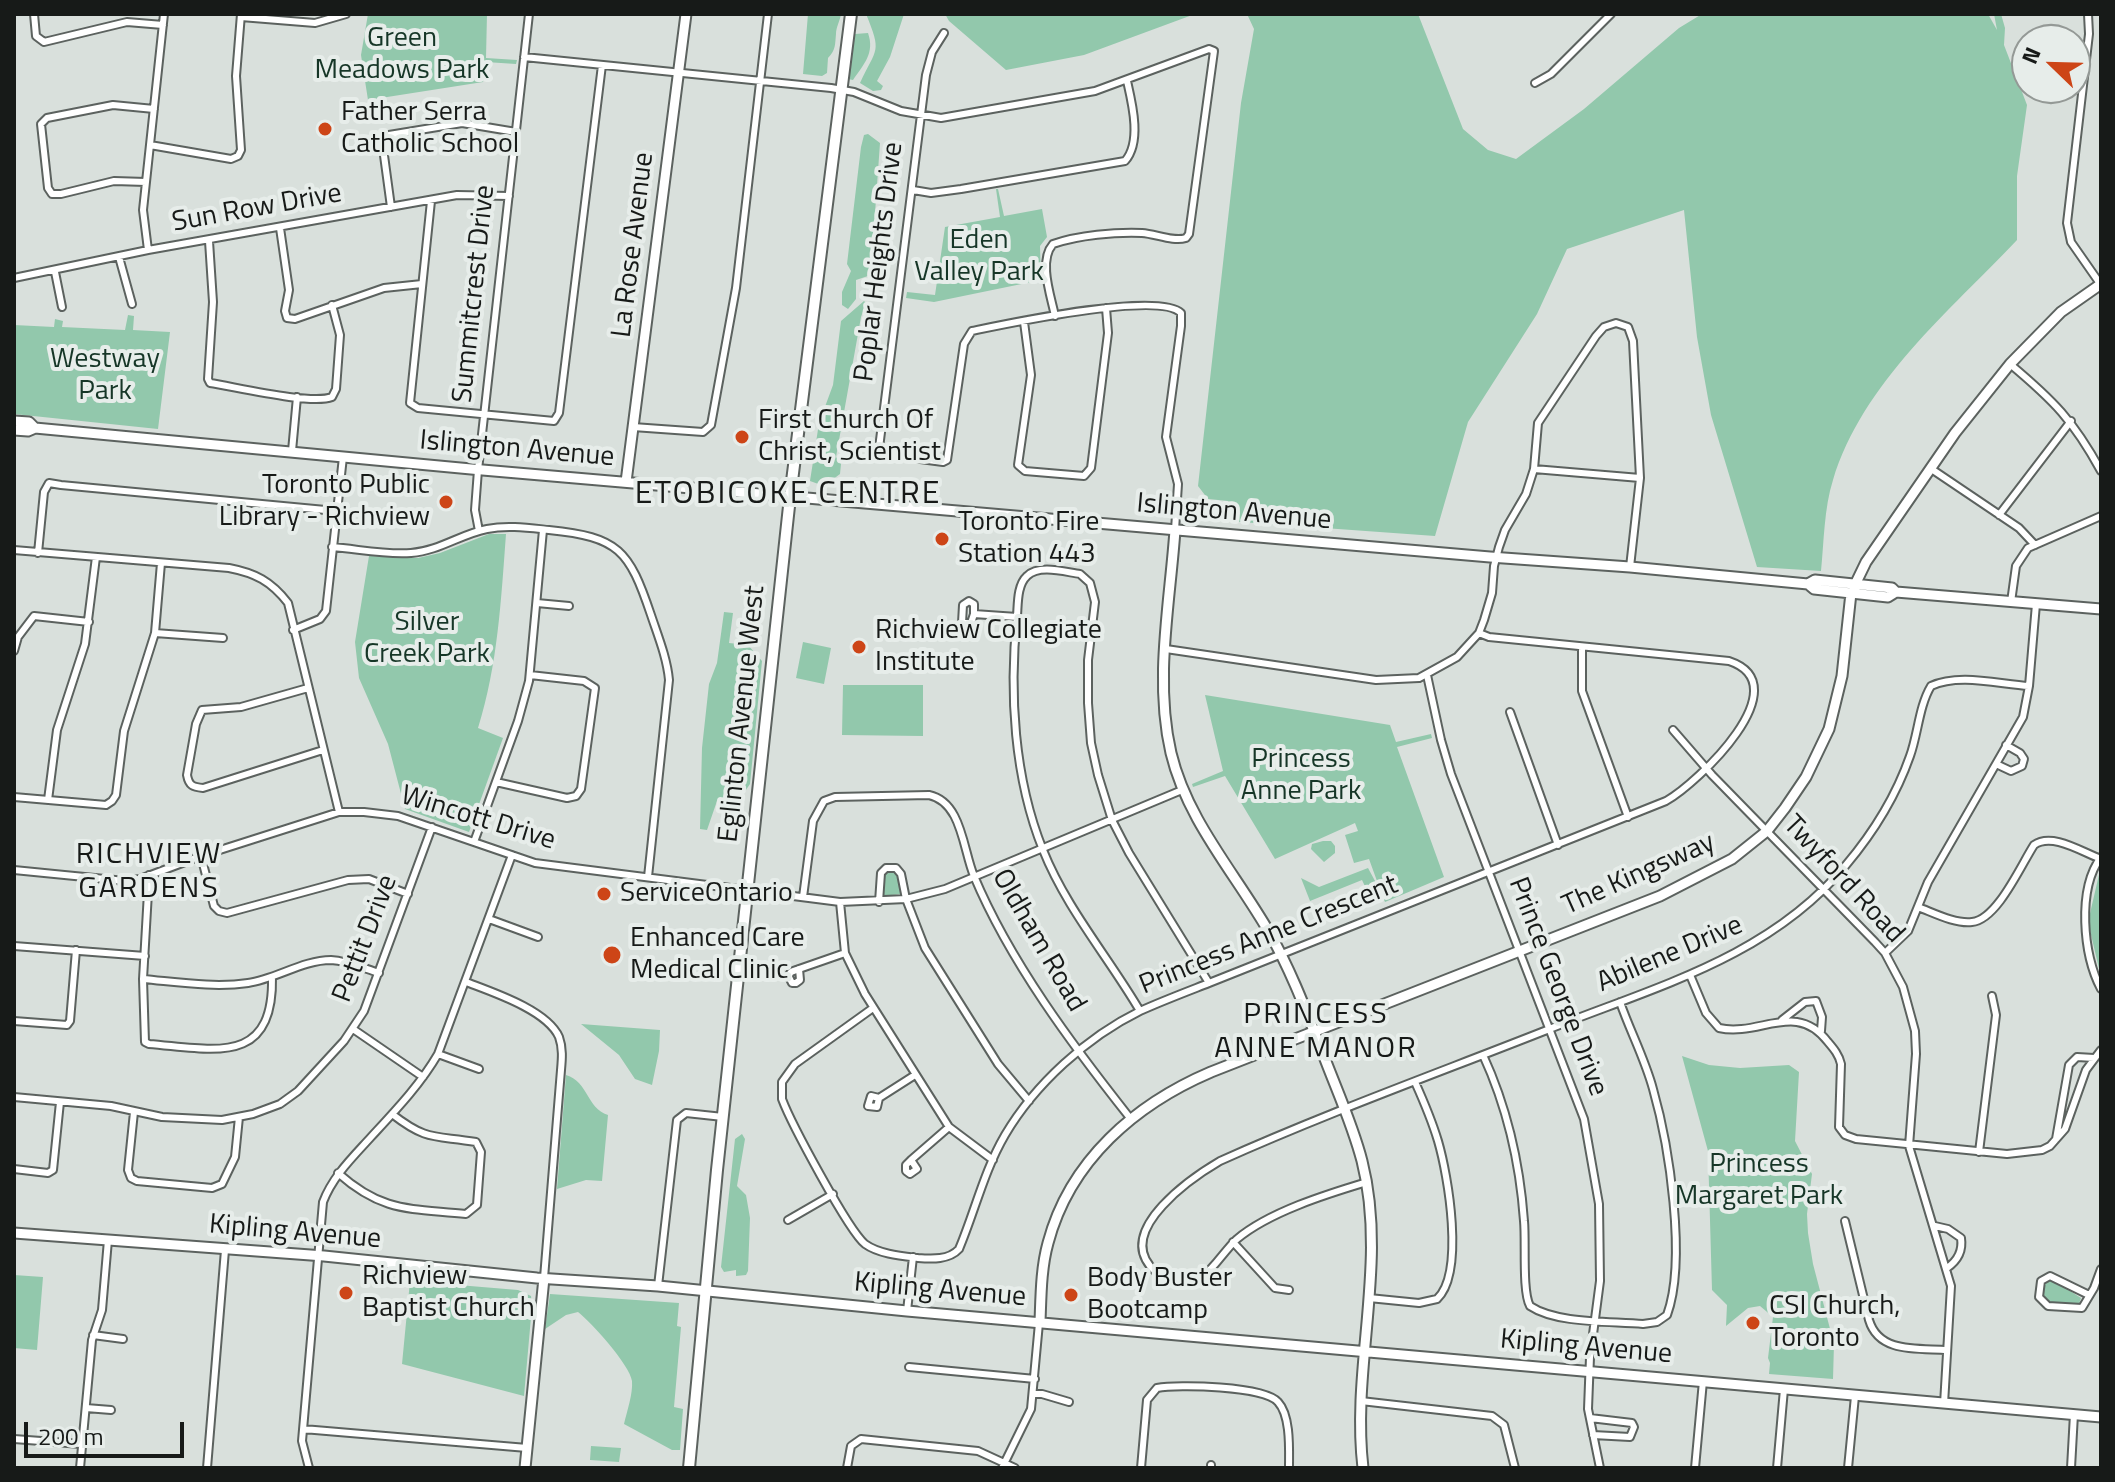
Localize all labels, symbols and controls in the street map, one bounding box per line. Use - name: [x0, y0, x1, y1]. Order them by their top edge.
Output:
- park label: Green Meadows Park: [315, 22, 489, 88]
- north arrow: [2011, 24, 2091, 104]
- text: N: [2012, 42, 2049, 69]
- place label: Father Serra Catholic School: [341, 96, 519, 162]
- marker: Father Serra Catholic School: [316, 120, 334, 138]
- street label: Poplar Heights Drive: [849, 140, 911, 384]
- street label: La Rose Avenue: [606, 151, 662, 339]
- street label: Sun Row Drive: [170, 178, 344, 240]
- street label: Summitcrest Drive: [447, 183, 503, 405]
- park label: Eden Valley Park: [914, 224, 1044, 290]
- park label: Westway Park: [50, 343, 160, 409]
- place label: First Church Of Christ, Scientist: [758, 404, 941, 470]
- street label: Islington Avenue: [418, 425, 616, 475]
- marker: First Church Of Christ, Scientist: [733, 428, 751, 446]
- place label: Toronto Public Library - Richview: [219, 469, 430, 535]
- district label: ETOBICOKE CENTRE: [635, 476, 941, 514]
- street label: Islington Avenue: [1135, 488, 1333, 538]
- marker: Toronto Public Library - Richview: [437, 493, 455, 511]
- place label: Toronto Fire Station 443: [958, 506, 1099, 572]
- marker: Toronto Fire Station 443: [933, 530, 951, 548]
- street label: Eglinton Avenue West: [713, 584, 773, 844]
- park label: Silver Creek Park: [364, 606, 490, 672]
- place label: Richview Collegiate Institute: [875, 614, 1102, 680]
- marker: Richview Collegiate Institute: [850, 638, 868, 656]
- park label: Princess Anne Park: [1241, 743, 1361, 809]
- street label: Wincott Drive: [397, 780, 559, 858]
- street label: Twyford Road: [1775, 809, 1911, 951]
- street label: The Kingsway: [1558, 826, 1720, 924]
- district label: RICHVIEW GARDENS: [76, 838, 222, 908]
- street label: Oldham Road: [984, 864, 1092, 1018]
- street label: Princess Anne Crescent: [1135, 869, 1403, 1003]
- street label: Pettit Drive: [326, 871, 406, 1007]
- street label: Prince George Drive: [1500, 873, 1614, 1101]
- place label: ServiceOntario: [620, 877, 793, 911]
- marker: ServiceOntario: [595, 885, 613, 903]
- street label: Abilene Drive: [1592, 909, 1748, 1001]
- place label: Enhanced Care Medical Clinic: [630, 922, 805, 988]
- marker: Enhanced Care Medical Clinic: [601, 944, 623, 966]
- district label: PRINCESS ANNE MANOR: [1214, 998, 1418, 1068]
- park label: Princess Margaret Park: [1675, 1148, 1843, 1214]
- street label: Kipling Avenue: [208, 1209, 382, 1257]
- place label: Richview Baptist Church: [362, 1260, 535, 1326]
- place label: Body Buster Bootcamp: [1087, 1262, 1232, 1328]
- street label: Kipling Avenue: [853, 1267, 1027, 1315]
- marker: Richview Baptist Church: [337, 1284, 355, 1302]
- marker: Body Buster Bootcamp: [1062, 1286, 1080, 1304]
- place label: CSI Church, Toronto: [1769, 1290, 1900, 1356]
- marker: CSI Church, Toronto: [1744, 1314, 1762, 1332]
- street label: Kipling Avenue: [1499, 1324, 1673, 1372]
- scale bar: [28, 1406, 188, 1456]
- text: 200 m: [38, 1418, 104, 1454]

